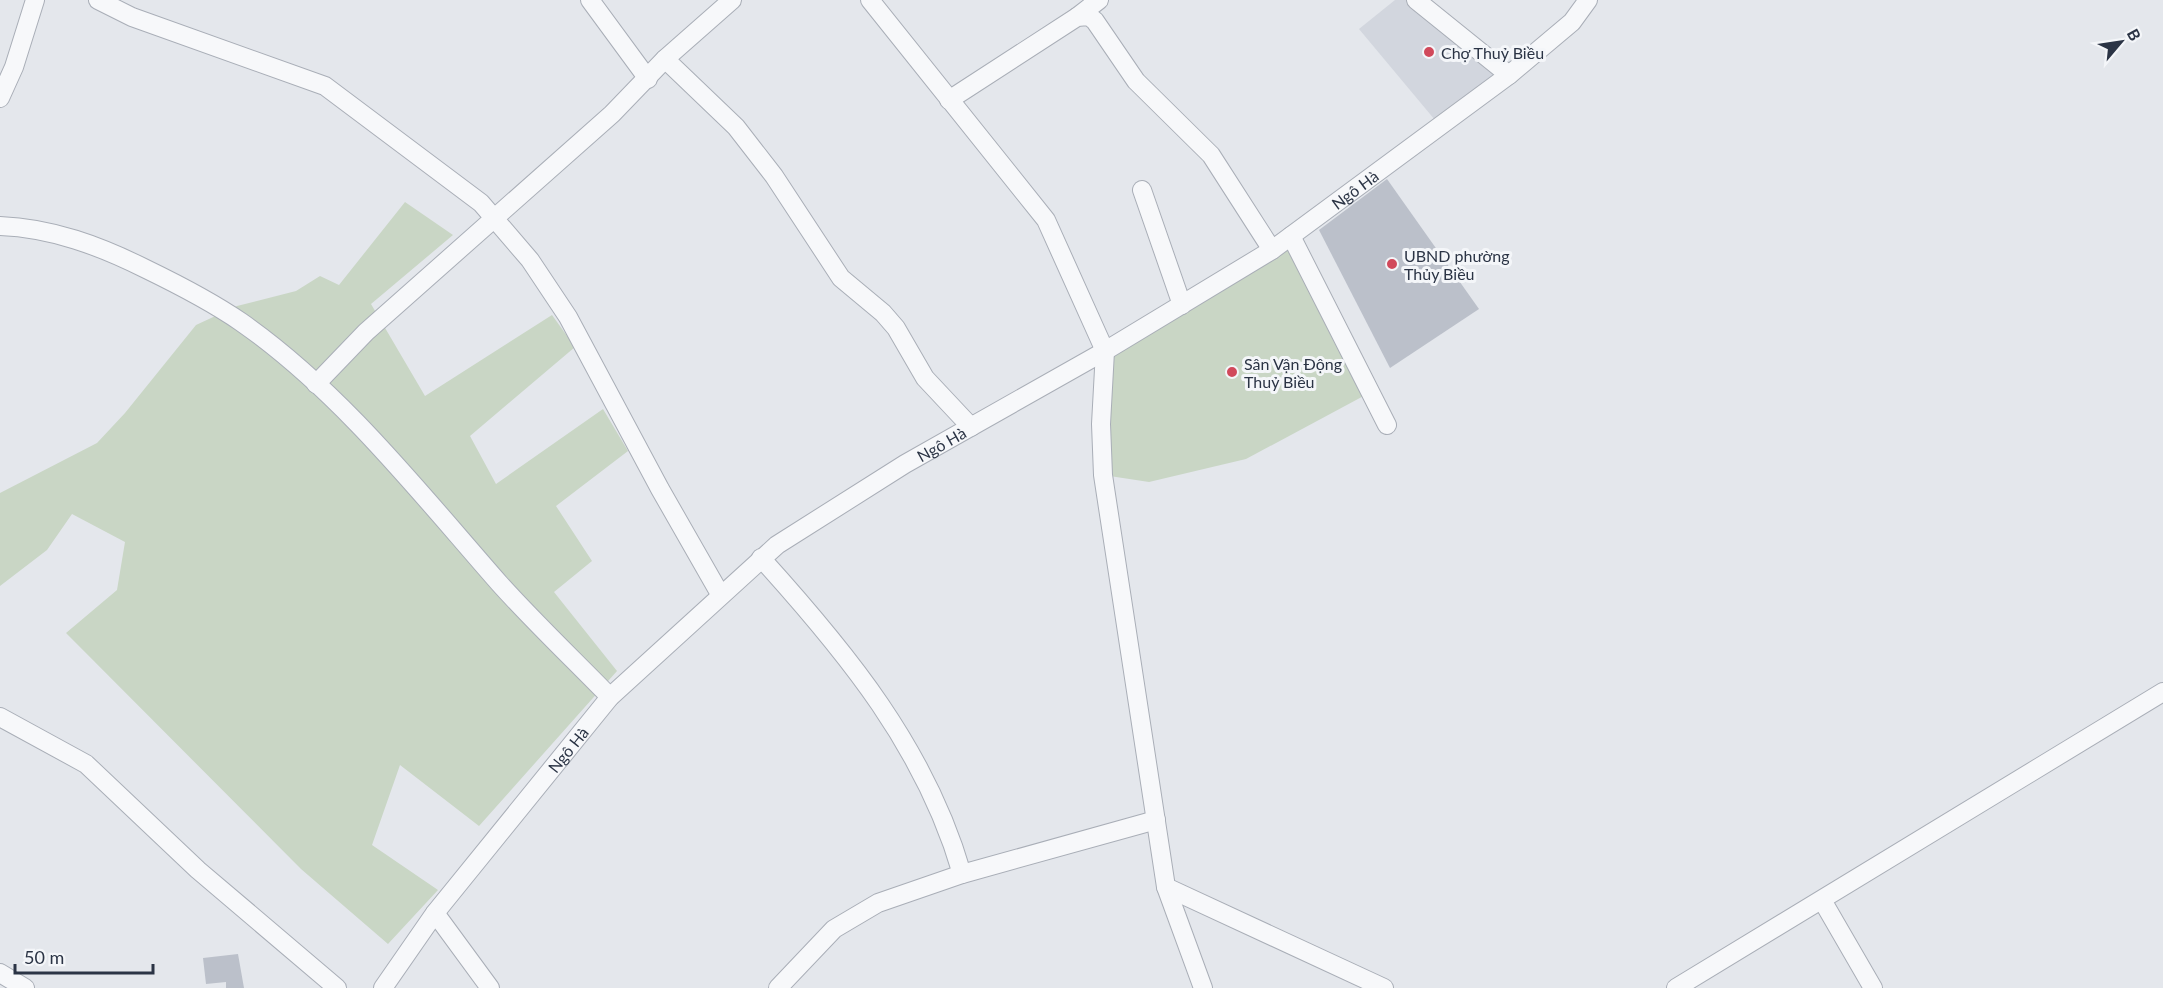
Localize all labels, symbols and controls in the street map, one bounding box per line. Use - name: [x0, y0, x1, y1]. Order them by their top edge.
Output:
- north arrow: [2091, 12, 2151, 72]
- text: B: [2124, 25, 2145, 44]
- place label: Chợ Thuỷ Biều: [1441, 43, 1544, 62]
- marker: Chợ Thuỷ Biều: [1422, 45, 1436, 59]
- street label: Ngô Hà: [1327, 166, 1382, 213]
- place label: UBND phường Thủy Biều: [1404, 246, 1510, 283]
- marker: UBND phường Thủy Biều: [1385, 257, 1399, 271]
- place label: Sân Vận Động Thuỷ Biều: [1244, 354, 1342, 391]
- marker: Sân Vận Động Thuỷ Biều: [1225, 365, 1239, 379]
- street label: Ngô Hà: [913, 422, 969, 465]
- street label: Ngô Hà: [544, 723, 592, 776]
- scale bar: [15, 937, 153, 975]
- text: 50 m: [24, 946, 64, 968]

